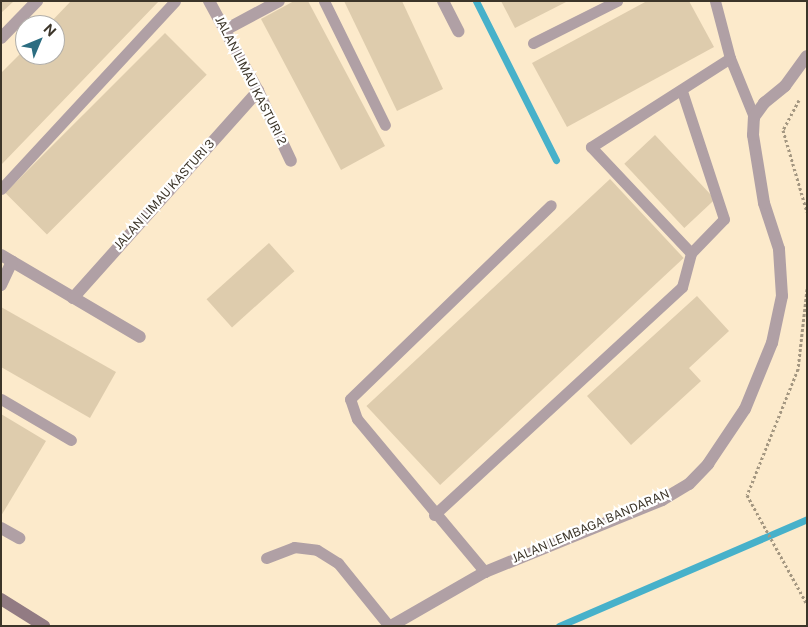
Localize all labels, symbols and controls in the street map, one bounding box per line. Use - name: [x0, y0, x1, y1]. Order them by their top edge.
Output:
- street label: JALAN LIMAU KASTURI 2: [211, 14, 289, 148]
- north arrow: [15, 15, 65, 65]
- text: N: [40, 21, 59, 40]
- street label: JALAN LIMAU KASTURI 3: [112, 137, 218, 253]
- street label: JALAN LEMBAGA BANDARAN: [510, 487, 672, 567]

